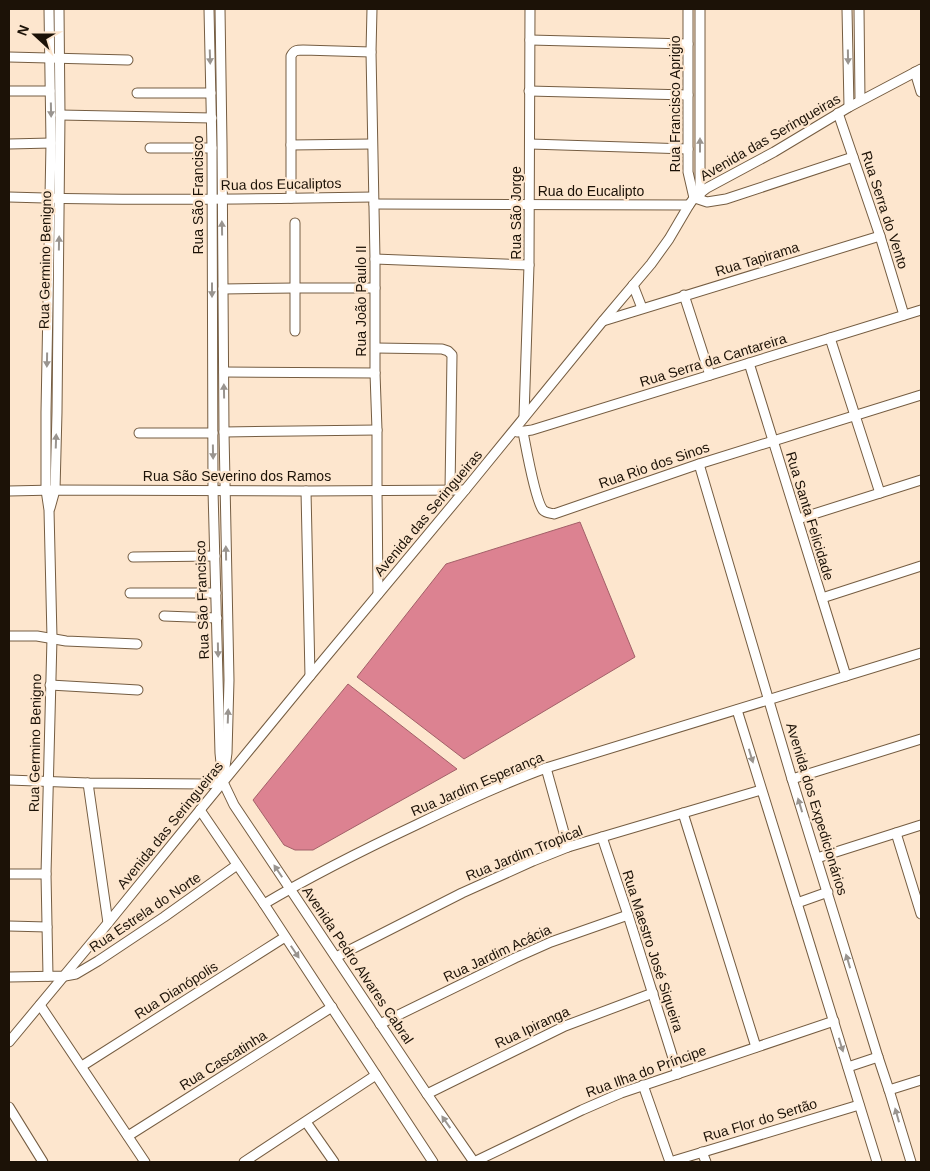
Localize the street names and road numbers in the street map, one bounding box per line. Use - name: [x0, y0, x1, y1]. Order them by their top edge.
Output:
- street label: Rua Francisco Aprigio: [667, 35, 683, 172]
- street label: Avenida das Seringueiras: [697, 90, 843, 184]
- street label: Rua São Francisco: [190, 135, 206, 255]
- street label: Rua Serra do Vento: [858, 149, 912, 271]
- street label: Rua São Jorge: [508, 166, 524, 260]
- street label: Rua dos Eucaliptos: [221, 175, 341, 193]
- street label: Rua do Eucalipto: [538, 183, 645, 199]
- street label: Rua Germino Benigno: [36, 190, 54, 329]
- street label: Rua Tapirama: [713, 239, 801, 279]
- street label: Rua João Paulo II: [353, 245, 369, 357]
- street label: Rua Serra da Cantareira: [638, 330, 788, 390]
- street label: Rua Rio dos Sinos: [597, 439, 711, 491]
- street label: Avenida das Seringueiras: [371, 447, 485, 579]
- street label: Rua Santa Felicidade: [783, 450, 837, 583]
- street label: Rua São Severino dos Ramos: [143, 468, 331, 484]
- street label: Rua São Francisco: [192, 540, 212, 660]
- street label: Rua Germino Benigno: [26, 673, 44, 812]
- street label: Avenida dos Expedicionários: [783, 721, 851, 897]
- street label: Rua Jardim Esperança: [408, 749, 546, 819]
- street label: Avenida das Seringueiras: [114, 758, 226, 892]
- street label: Rua Jardim Tropical: [463, 822, 585, 884]
- street label: Rua Maestro José Siqueira: [619, 868, 687, 1034]
- street label: Rua Estrela do Norte: [86, 869, 204, 955]
- street label: Avenida Pedro Alvares Cabral: [299, 883, 417, 1047]
- street label: Rua Jardim Acácia: [441, 921, 553, 985]
- street label: Rua Dianópolis: [131, 958, 221, 1022]
- street label: Rua Ipiranga: [492, 1003, 572, 1051]
- street label: Rua Cascatinha: [177, 1027, 270, 1093]
- street label: Rua Ilha do Príncipe: [584, 1042, 709, 1100]
- street label: Rua Flor do Sertão: [701, 1095, 819, 1145]

